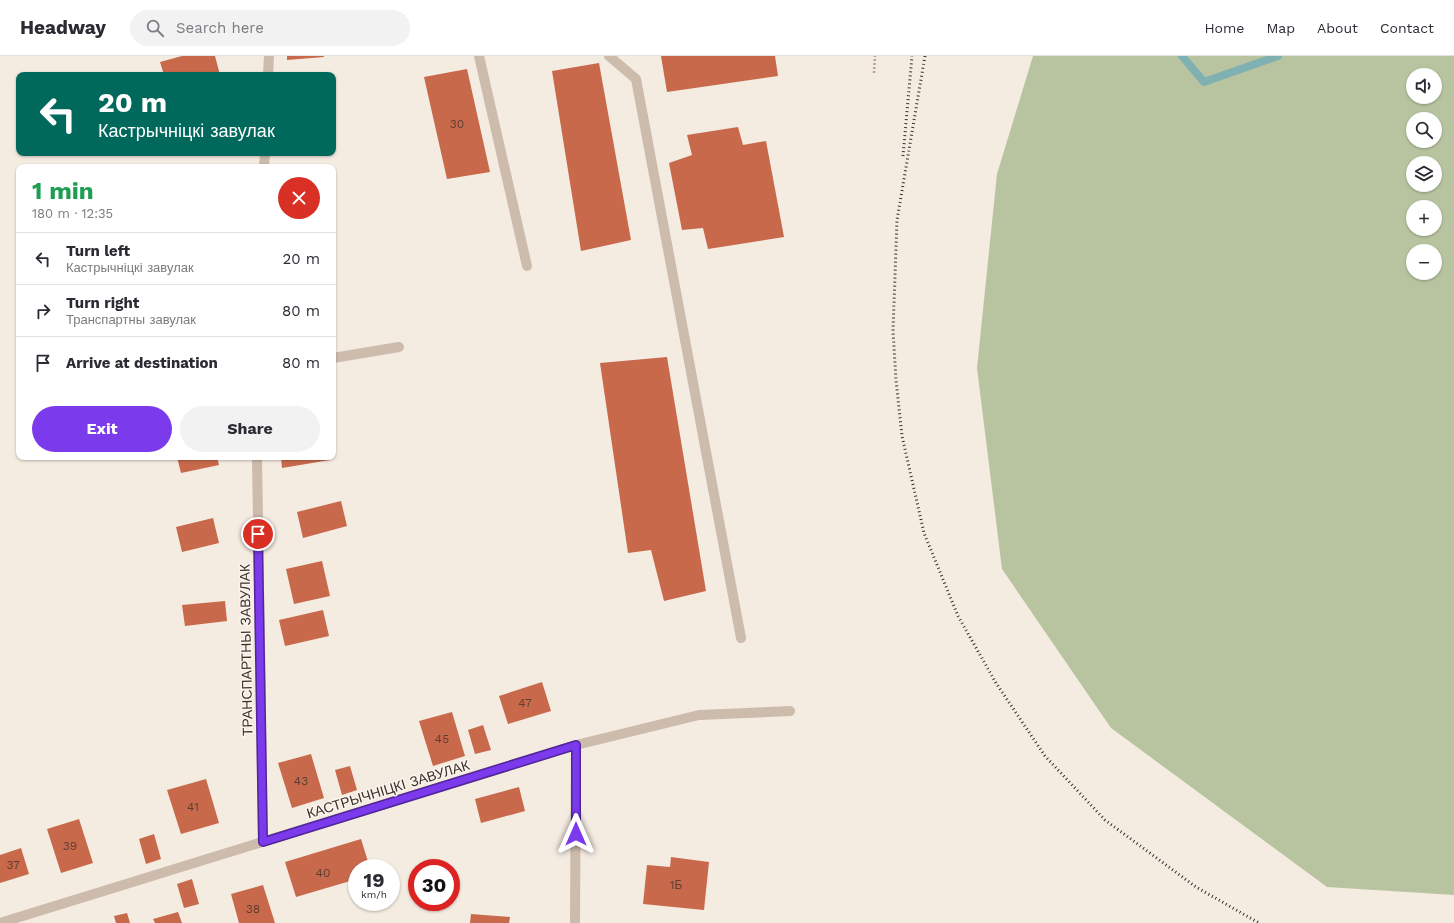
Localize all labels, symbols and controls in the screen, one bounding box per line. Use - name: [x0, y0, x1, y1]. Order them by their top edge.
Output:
- search box: [130, 10, 410, 46]
- text: Headway: [20, 16, 106, 39]
- icon: search: [144, 17, 166, 39]
- text: Search here: [176, 19, 264, 37]
- text: Home: [1204, 20, 1244, 36]
- text: Map: [1266, 20, 1295, 36]
- text: About: [1317, 20, 1358, 36]
- text: Contact: [1380, 20, 1434, 36]
- map controls: [1406, 68, 1442, 280]
- button: sound: [1406, 68, 1442, 104]
- text: 20 m: [98, 86, 167, 119]
- icon: left: [32, 88, 84, 140]
- button: search: [1406, 112, 1442, 148]
- house number: 30: [450, 117, 464, 131]
- text: Кастрычніцкі завулак: [98, 120, 275, 141]
- button: layers: [1406, 156, 1442, 192]
- text: 1 min: [32, 177, 94, 205]
- button: close: [278, 177, 320, 219]
- button: +: [1406, 200, 1442, 236]
- text: 180 m · 12:35: [32, 206, 113, 221]
- text: Turn left: [66, 242, 130, 260]
- button: −: [1406, 244, 1442, 280]
- icon: left: [32, 248, 54, 270]
- text: 20 m: [283, 250, 320, 268]
- text: Кастрычніцкі завулак: [66, 260, 194, 275]
- text: Turn right: [66, 294, 139, 312]
- icon: right: [32, 300, 54, 322]
- text: 80 m: [282, 302, 320, 320]
- text: Транспартны завулак: [66, 312, 196, 327]
- icon: arrive: [32, 352, 54, 374]
- text: Arrive at destination: [66, 354, 218, 372]
- text: 80 m: [282, 354, 320, 372]
- button: Exit: [32, 406, 172, 452]
- button: Share: [180, 406, 320, 452]
- pin: [241, 517, 275, 551]
- icon: arrive: [247, 523, 269, 545]
- street label: ТРАНСПАРТНЫ ЗАВУЛАК: [236, 563, 256, 736]
- house number: 47: [518, 696, 532, 710]
- house number: 45: [435, 732, 449, 746]
- street label: КАСТРЫЧНІЦКІ ЗАВУЛАК: [305, 756, 472, 821]
- house number: 43: [294, 774, 308, 788]
- house number: 41: [187, 800, 199, 814]
- position arrow: [555, 813, 597, 855]
- house number: 39: [63, 839, 77, 853]
- house number: 37: [6, 858, 20, 872]
- speed limit sign: 30: [408, 859, 460, 911]
- house number: 40: [316, 866, 330, 880]
- text: 19: [364, 868, 384, 892]
- house number: 1Б: [670, 878, 682, 892]
- text: km/h: [361, 889, 387, 900]
- house number: 38: [246, 902, 260, 916]

